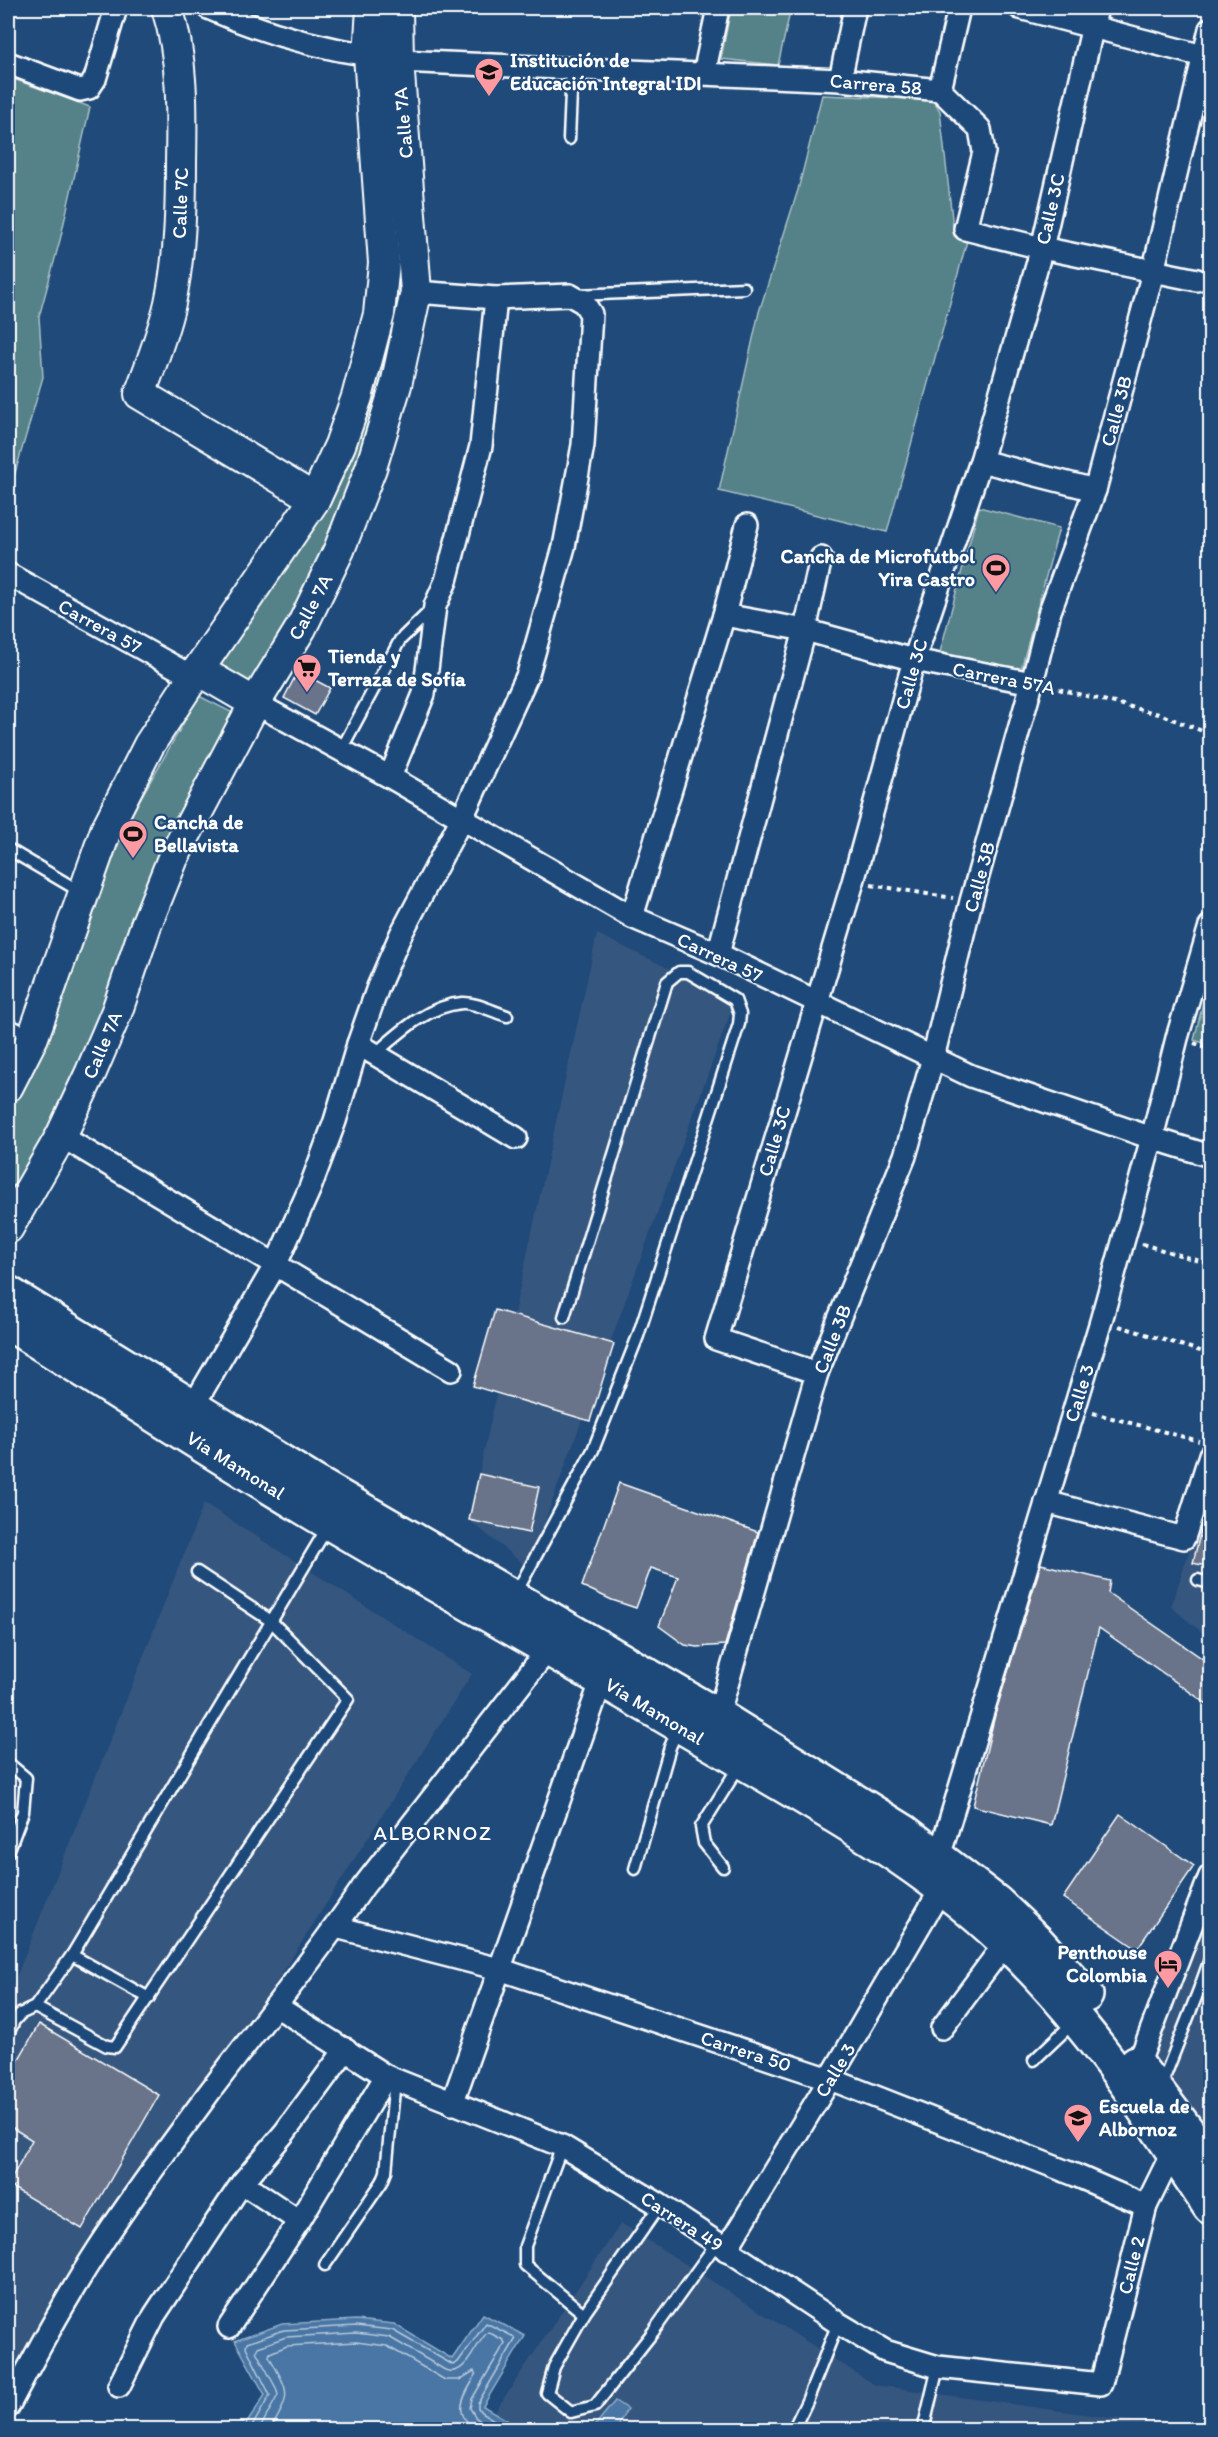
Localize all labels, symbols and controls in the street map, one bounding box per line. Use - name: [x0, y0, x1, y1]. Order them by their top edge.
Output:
- place label: Institución de Educación Integral IDI: [510, 48, 701, 96]
- school or university icon: Institución de Educación Integral IDI: [473, 56, 505, 98]
- street label: Carrera 58: [829, 68, 923, 100]
- street label: Calle 7A: [388, 86, 418, 160]
- street label: Calle 7C: [167, 167, 193, 239]
- street label: Calle 3C: [1030, 171, 1070, 247]
- street label: Calle 3B: [1095, 373, 1137, 449]
- place label: Cancha de Microfutbol Yira Castro: [781, 544, 975, 591]
- sports icon: Cancha de Microfutbol Yira Castro: [980, 552, 1012, 594]
- street label: Calle 7A: [283, 570, 337, 644]
- street label: Carrera 57: [54, 593, 146, 659]
- street label: Calle 3C: [889, 636, 933, 712]
- place label: Tienda y Terraza de Sofía: [327, 644, 466, 691]
- supermarket icon: Tienda y Terraza de Sofía: [291, 652, 323, 694]
- street label: Carrera 57A: [951, 656, 1058, 700]
- place label: Cancha de Bellavista: [154, 810, 244, 857]
- sports icon: Cancha de Bellavista: [117, 818, 149, 860]
- street label: Calle 3B: [958, 839, 1000, 915]
- street label: Carrera 57: [673, 927, 767, 987]
- street label: Calle 7A: [77, 1007, 127, 1083]
- street label: Calle 3C: [752, 1103, 796, 1179]
- street label: Calle 3B: [808, 1301, 856, 1377]
- street label: Calle 3: [1059, 1361, 1099, 1425]
- street label: Vía Mamonal: [182, 1425, 290, 1505]
- street label: Vía Mamonal: [601, 1672, 709, 1750]
- district label: ALBORNOZ: [374, 1820, 492, 1845]
- place label: Penthouse Colombia: [1058, 1940, 1148, 1987]
- hotel icon: Penthouse Colombia: [1152, 1948, 1184, 1990]
- street label: Carrera 50: [698, 2025, 794, 2077]
- street label: Calle 3: [809, 2038, 861, 2102]
- place label: Escuela de Albornoz: [1098, 2094, 1190, 2141]
- school or university icon: Escuela de Albornoz: [1062, 2102, 1094, 2144]
- street label: Carrera 49: [636, 2185, 728, 2257]
- street label: Calle 2: [1112, 2233, 1150, 2297]

